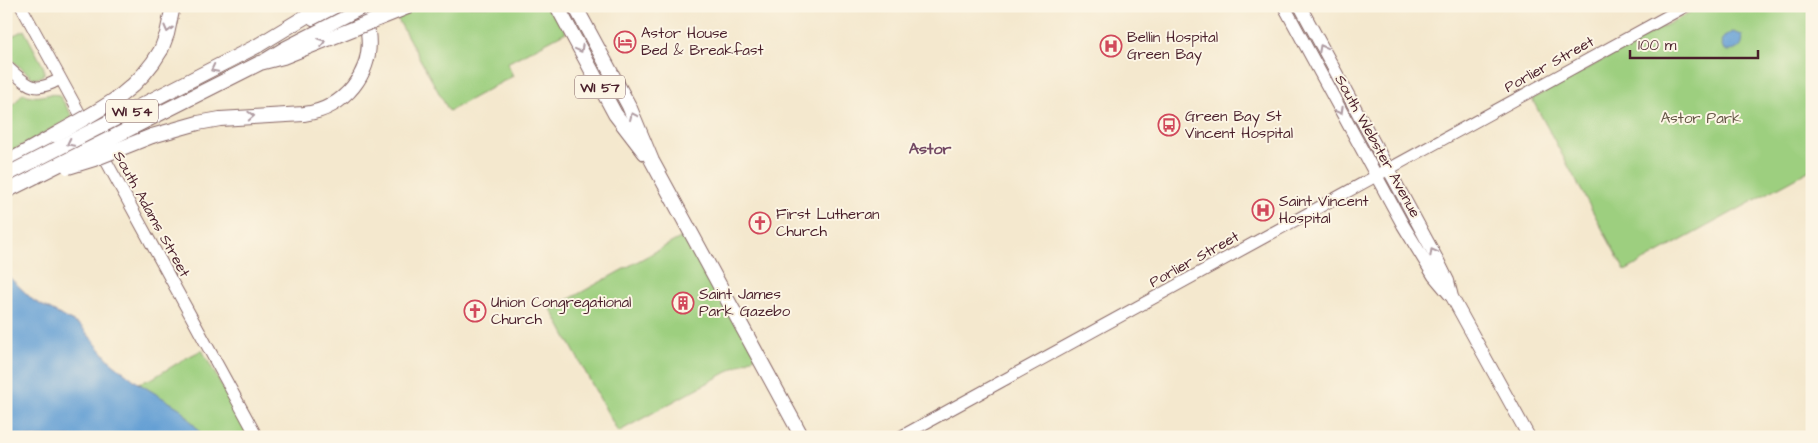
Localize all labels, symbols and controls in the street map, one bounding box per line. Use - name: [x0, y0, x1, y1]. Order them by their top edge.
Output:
- place label: Astor House Bed & Breakfast: [641, 23, 764, 61]
- one-way arrow: [164, 24, 174, 32]
- place label: Bellin Hospital Green Bay: [1127, 27, 1218, 66]
- scale bar: [1630, 28, 1758, 60]
- hotel icon: Astor House Bed & Breakfast: [613, 30, 637, 54]
- street label: Porlier Street: [1501, 31, 1598, 98]
- hospital icon: Bellin Hospital Green Bay: [1099, 34, 1123, 58]
- text: 100 m: [1638, 35, 1677, 56]
- one-way arrow: [317, 38, 326, 48]
- one-way arrow: [574, 44, 584, 53]
- one-way arrow: [1319, 44, 1329, 53]
- one-way arrow: [210, 63, 219, 73]
- street label: South Webster Avenue: [1329, 71, 1426, 222]
- road number: WI 57: [575, 75, 625, 98]
- road number: WI 54: [106, 100, 158, 122]
- one-way arrow: [1334, 105, 1344, 114]
- place label: Green Bay St Vincent Hospital: [1185, 106, 1293, 144]
- park label: Astor Park: [1661, 108, 1741, 129]
- one-way arrow: [247, 110, 255, 121]
- one-way arrow: [629, 112, 640, 121]
- bus stop icon: Green Bay St Vincent Hospital: [1157, 113, 1181, 137]
- one-way arrow: [66, 137, 75, 147]
- district label: Astor: [909, 138, 951, 160]
- street label: South Adams Street: [108, 147, 195, 281]
- place label: Saint Vincent Hospital: [1279, 191, 1368, 229]
- hospital icon: Saint Vincent Hospital: [1251, 198, 1275, 222]
- place label: First Lutheran Church: [776, 204, 880, 242]
- church icon: First Lutheran Church: [748, 211, 772, 235]
- street label: Porlier Street: [1146, 226, 1243, 293]
- one-way arrow: [1429, 248, 1439, 257]
- place label: Saint James Park Gazebo: [699, 284, 791, 322]
- building icon: Saint James Park Gazebo: [671, 291, 695, 315]
- place label: Union Congregational Church: [491, 292, 631, 330]
- church icon: Union Congregational Church: [463, 299, 487, 323]

